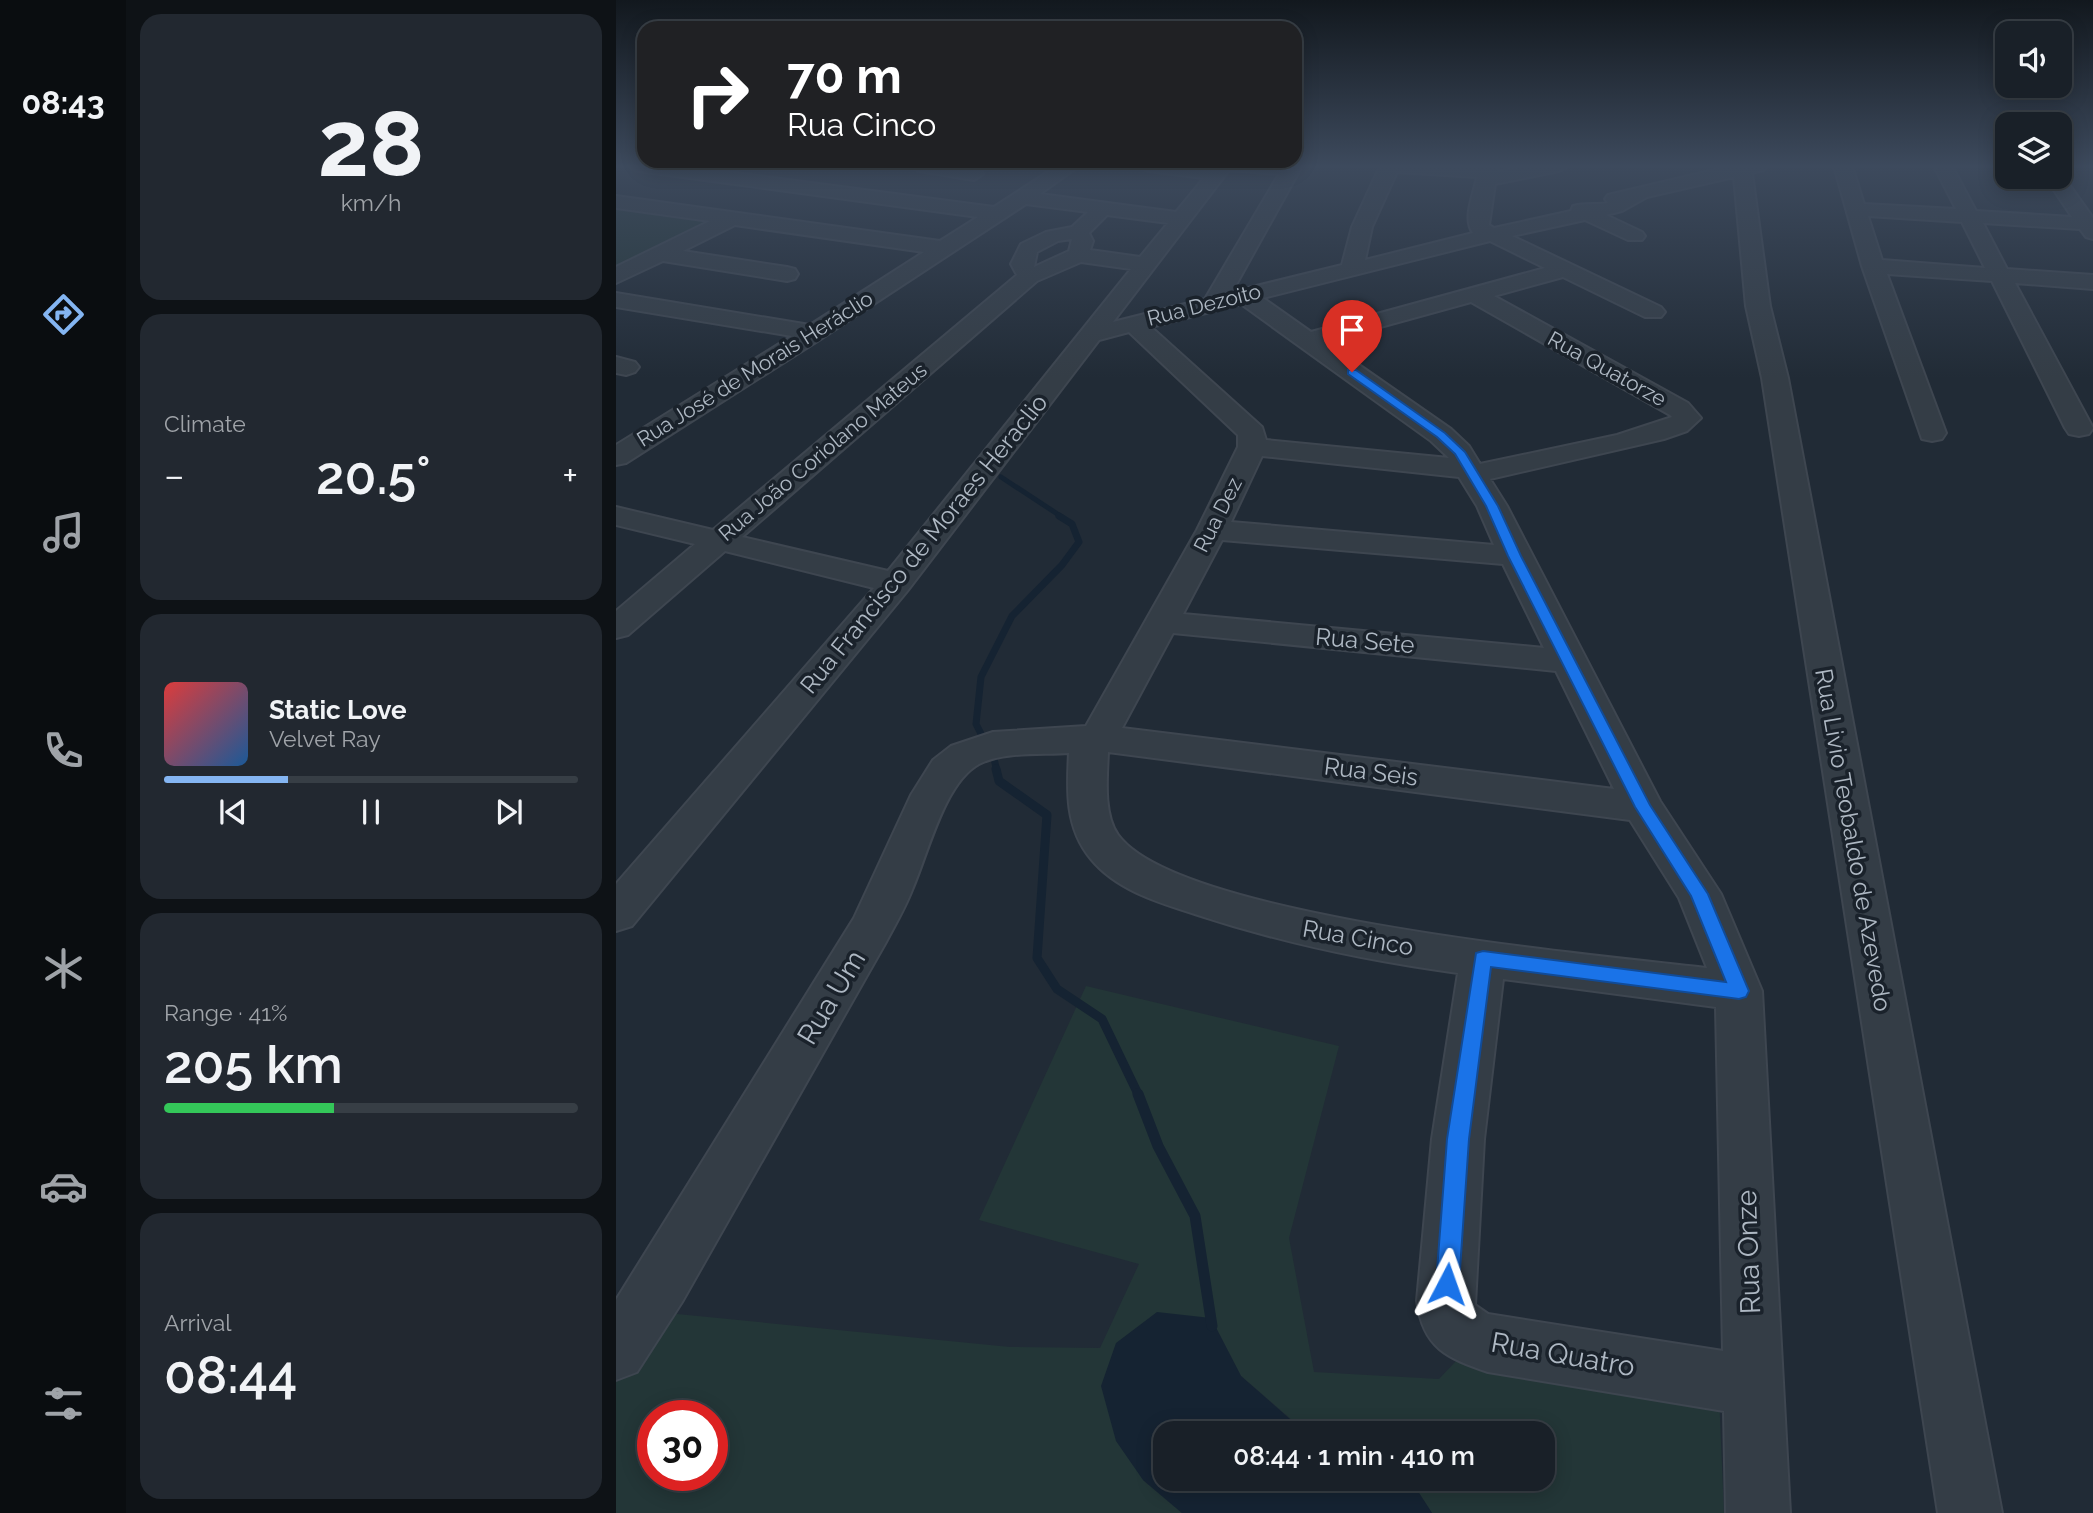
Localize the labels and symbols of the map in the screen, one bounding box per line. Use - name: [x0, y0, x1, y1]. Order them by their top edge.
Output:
- street label: Rua Dezoito: [1144, 278, 1263, 331]
- street label: Rua José de Morais Heráclio: [632, 285, 877, 452]
- pin: [1322, 300, 1382, 372]
- street label: Rua Quatorze: [1544, 326, 1671, 411]
- street label: Rua João Coriolano Mateus: [714, 357, 932, 546]
- street label: Rua Francisco de Moraes Heraclio: [794, 388, 1053, 699]
- street label: Rua Dez: [1188, 473, 1247, 556]
- street label: Rua Sete: [1314, 622, 1416, 659]
- street label: Rua Livio Teobaldo de Azevedo: [1809, 666, 1898, 1014]
- street label: Rua Seis: [1322, 751, 1420, 792]
- street label: Rua Cinco: [1300, 914, 1416, 962]
- street label: Rua Um: [791, 944, 872, 1050]
- street label: Rua Onze: [1730, 1189, 1767, 1315]
- position arrow: [1410, 1247, 1484, 1321]
- street label: Rua Quatro: [1489, 1326, 1637, 1383]
- speed limit sign: 30: [637, 1400, 728, 1491]

